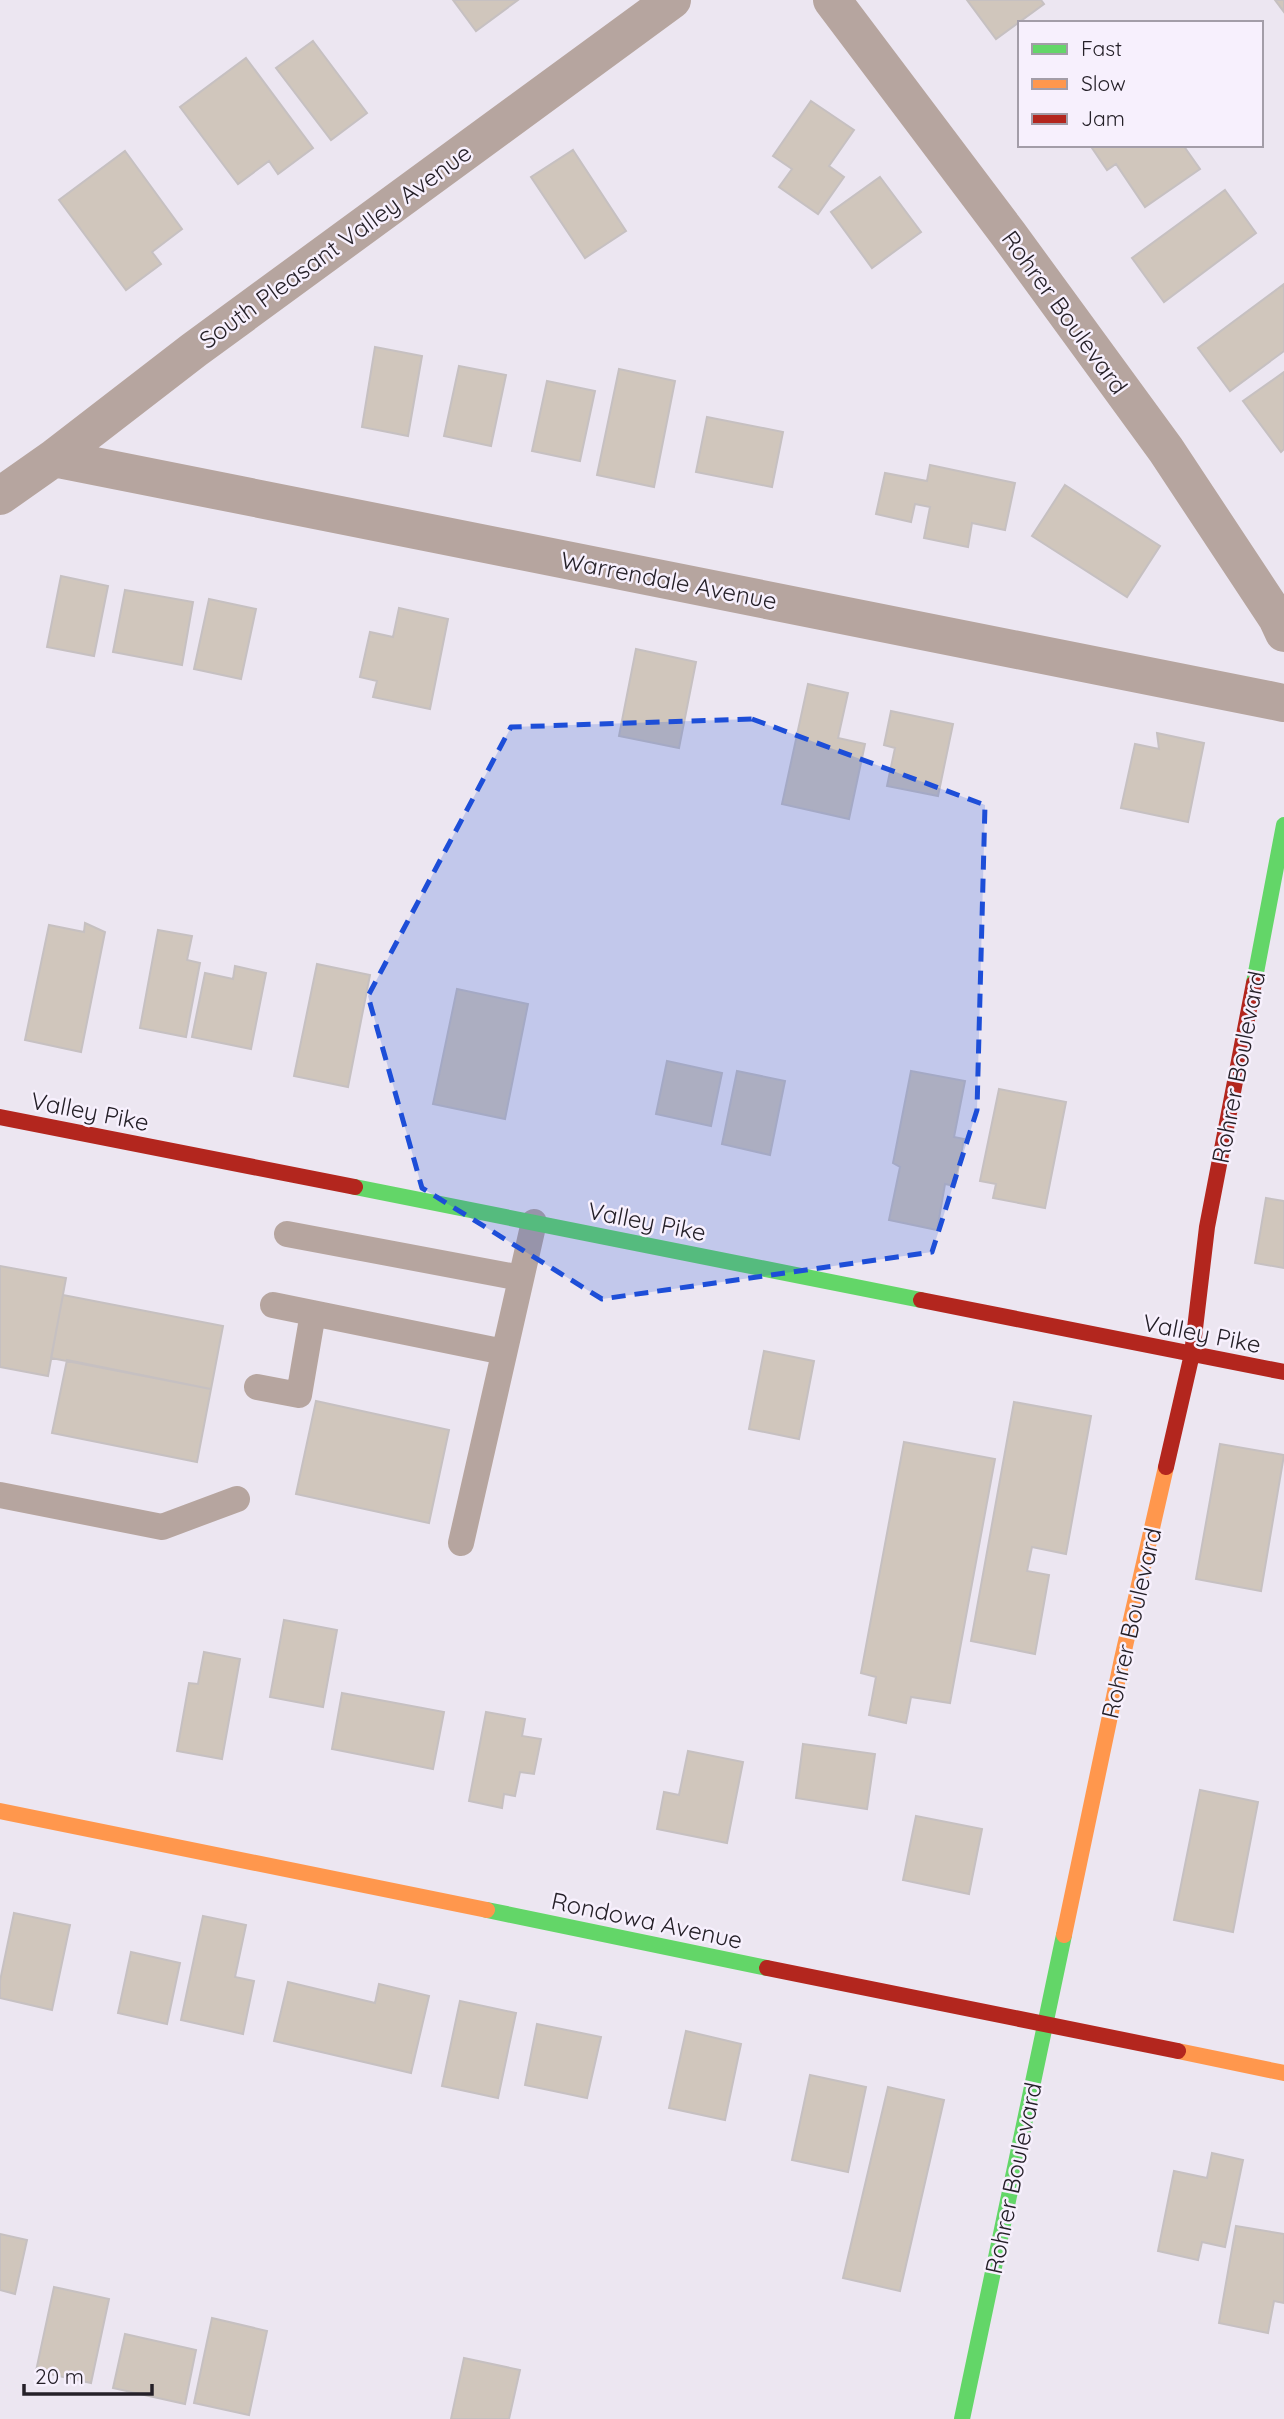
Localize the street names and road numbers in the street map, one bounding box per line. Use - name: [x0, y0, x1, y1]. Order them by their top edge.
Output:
- street label: South Pleasant Valley Avenue: [193, 137, 477, 355]
- street label: Rohrer Boulevard: [996, 224, 1134, 400]
- street label: Warrendale Avenue: [558, 544, 780, 616]
- street label: Rohrer Boulevard: [1205, 968, 1271, 1166]
- street label: Valley Pike: [28, 1085, 152, 1137]
- street label: Valley Pike: [585, 1195, 709, 1247]
- street label: Valley Pike: [1140, 1307, 1264, 1359]
- street label: Rohrer Boulevard: [1094, 1525, 1168, 1721]
- street label: Rondowa Avenue: [549, 1885, 745, 1955]
- street label: Rohrer Boulevard: [978, 2079, 1048, 2277]

